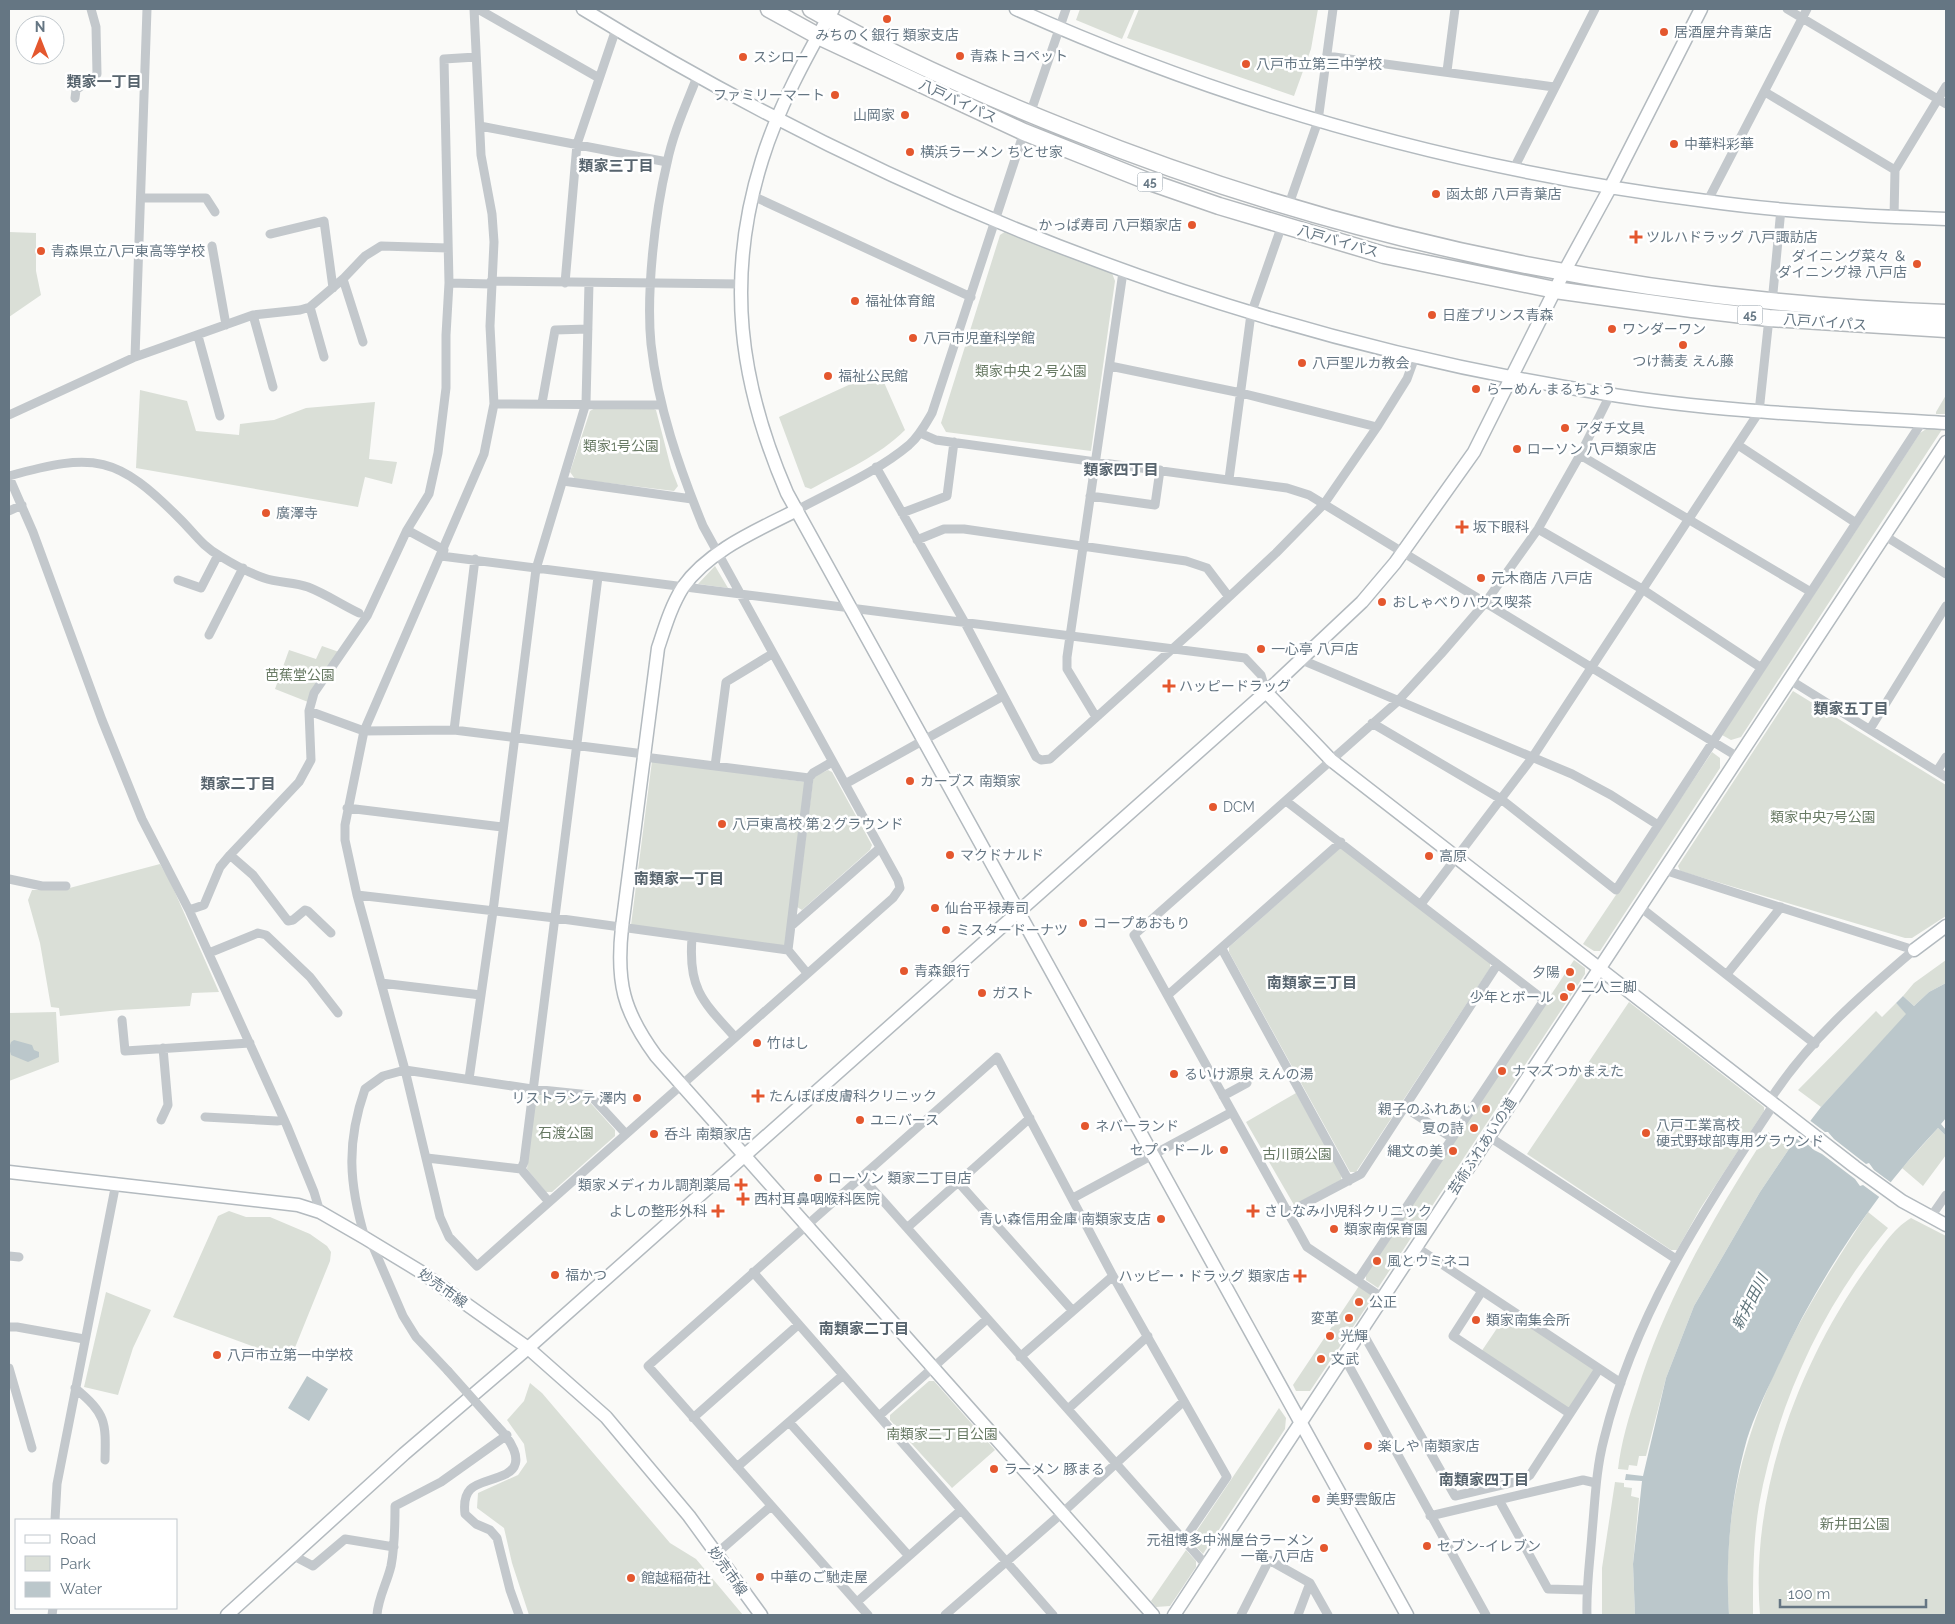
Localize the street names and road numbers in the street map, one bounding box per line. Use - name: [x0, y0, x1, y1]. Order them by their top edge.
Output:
- street label: 八戸バイパス: [917, 76, 999, 126]
- road number: 45: [1138, 172, 1162, 192]
- street label: 八戸バイパス: [1296, 222, 1380, 260]
- road number: 45: [1738, 306, 1762, 324]
- street label: 八戸バイパス: [1783, 311, 1867, 333]
- street label: 芸術ふれあいの道: [1445, 1095, 1519, 1197]
- street label: 妙売市線: [415, 1265, 471, 1311]
- street label: 妙売市線: [705, 1543, 751, 1599]

